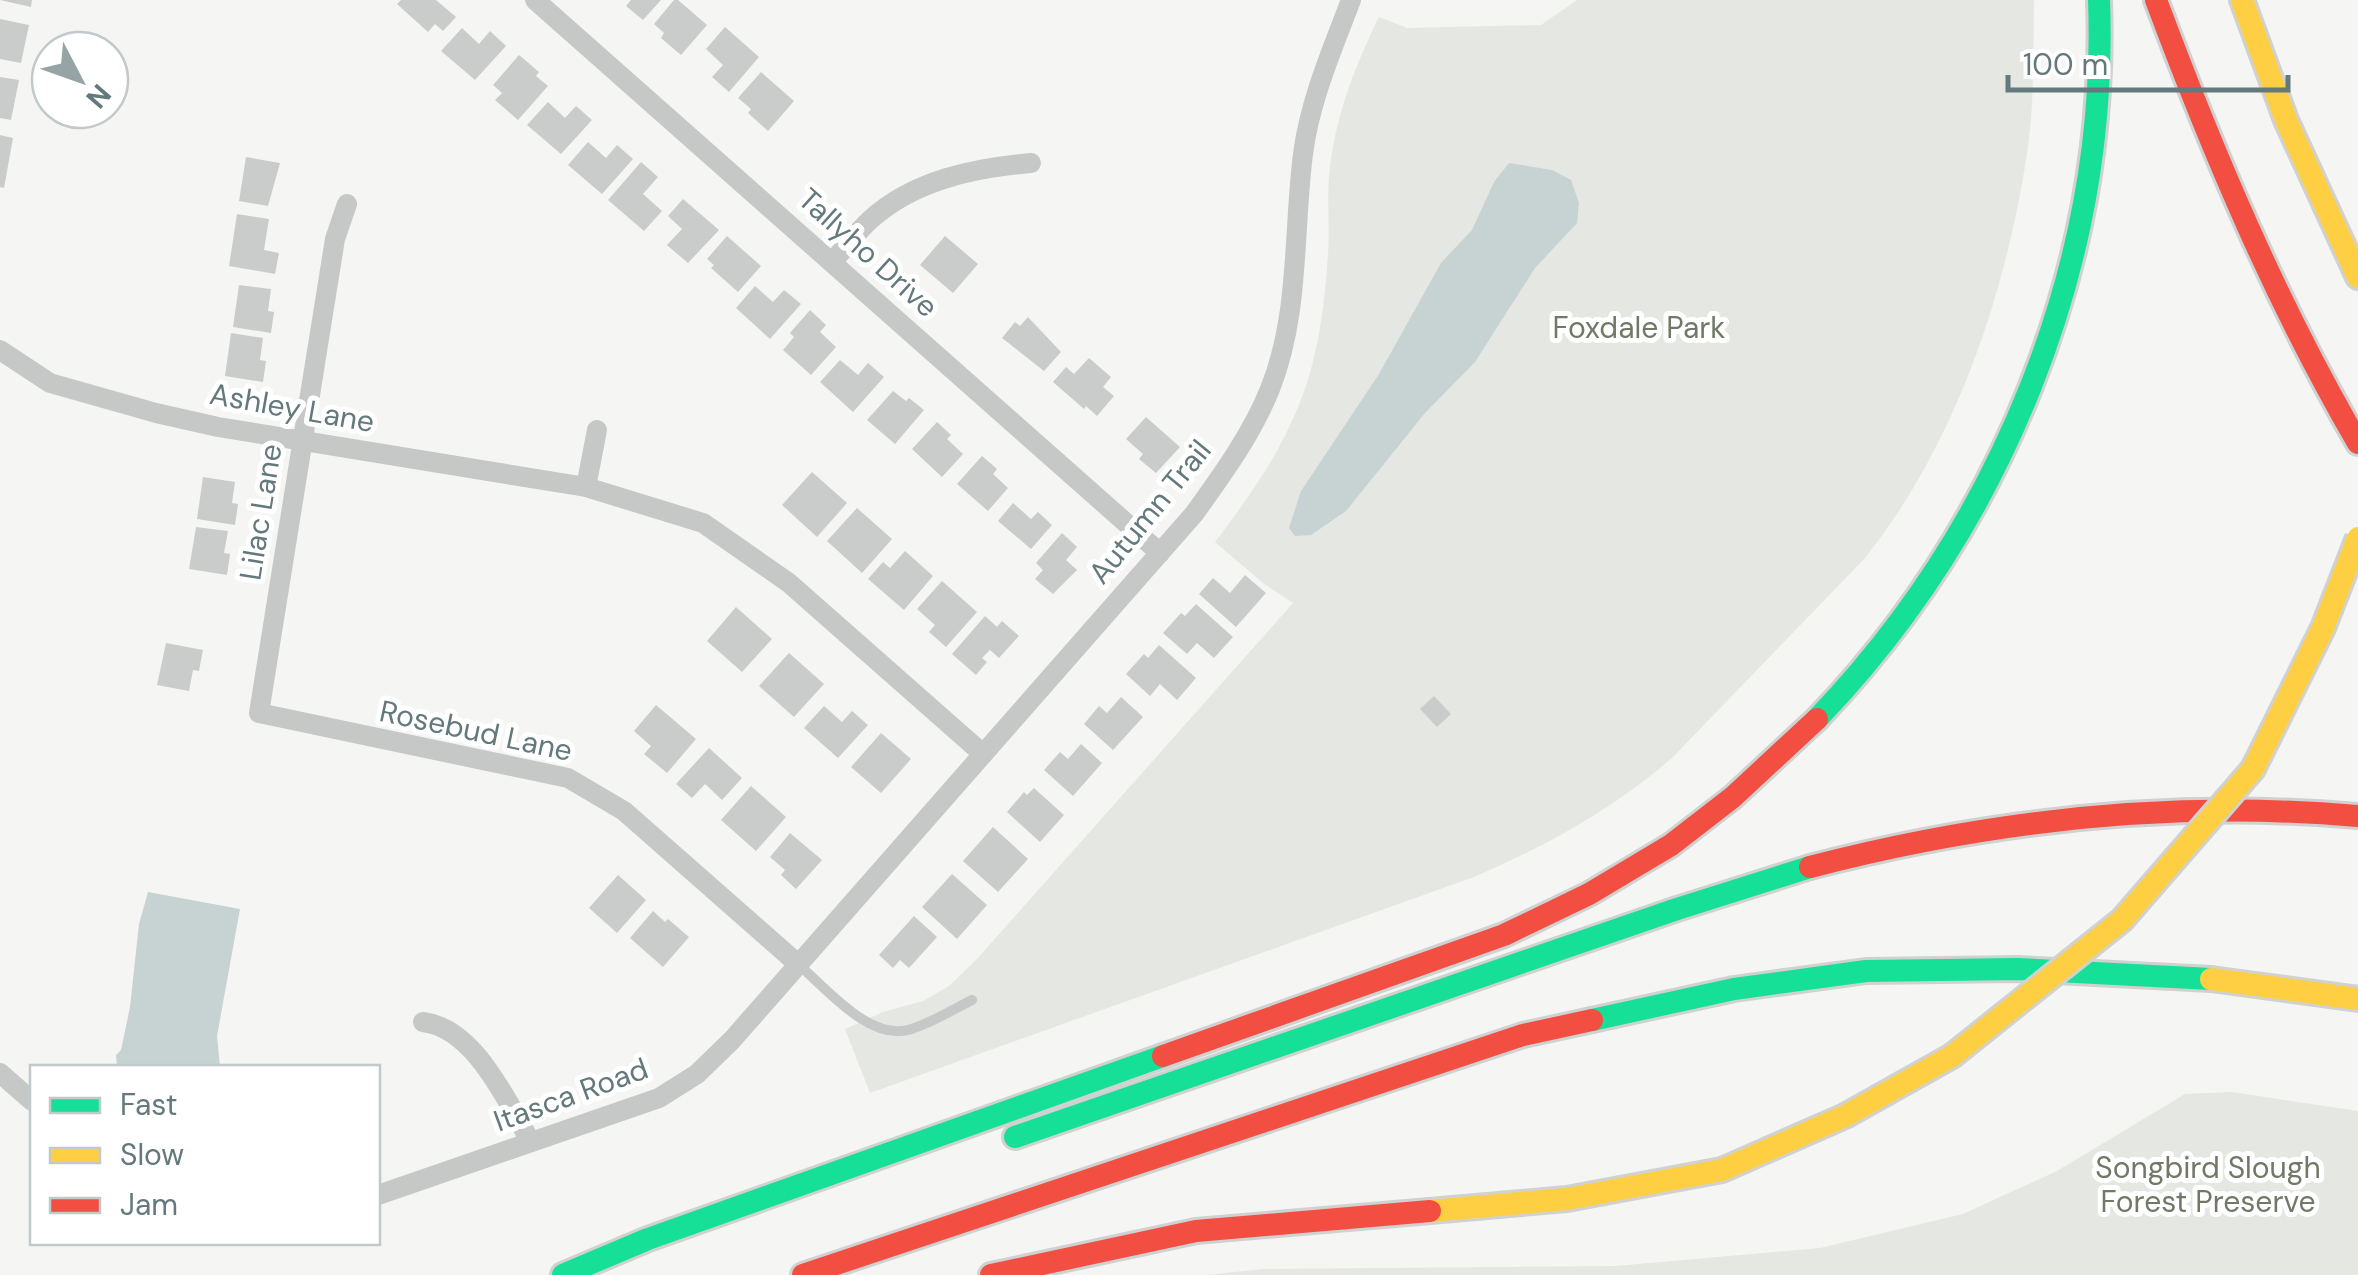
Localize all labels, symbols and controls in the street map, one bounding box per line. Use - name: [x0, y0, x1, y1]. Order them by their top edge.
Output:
- north arrow: [30, 30, 130, 130]
- scale bar: [2008, 30, 2288, 92]
- text: 100 m: [2023, 45, 2108, 84]
- text: N: [78, 76, 119, 116]
- street label: Tallyho Drive: [790, 180, 946, 326]
- park label: Foxdale Park: [1553, 308, 1725, 347]
- street label: Ashley Lane: [207, 374, 377, 441]
- street label: Autumn Trail: [1080, 432, 1220, 592]
- street label: Lilac Lane: [230, 441, 291, 583]
- street label: Rosebud Lane: [376, 691, 576, 770]
- street label: Itasca Road: [488, 1049, 653, 1140]
- legend: [30, 1065, 380, 1245]
- text: Fast: [120, 1085, 178, 1124]
- text: Slow: [120, 1135, 184, 1174]
- park label: Songbird Slough Forest Preserve: [2095, 1148, 2321, 1221]
- text: Jam: [120, 1185, 178, 1224]

